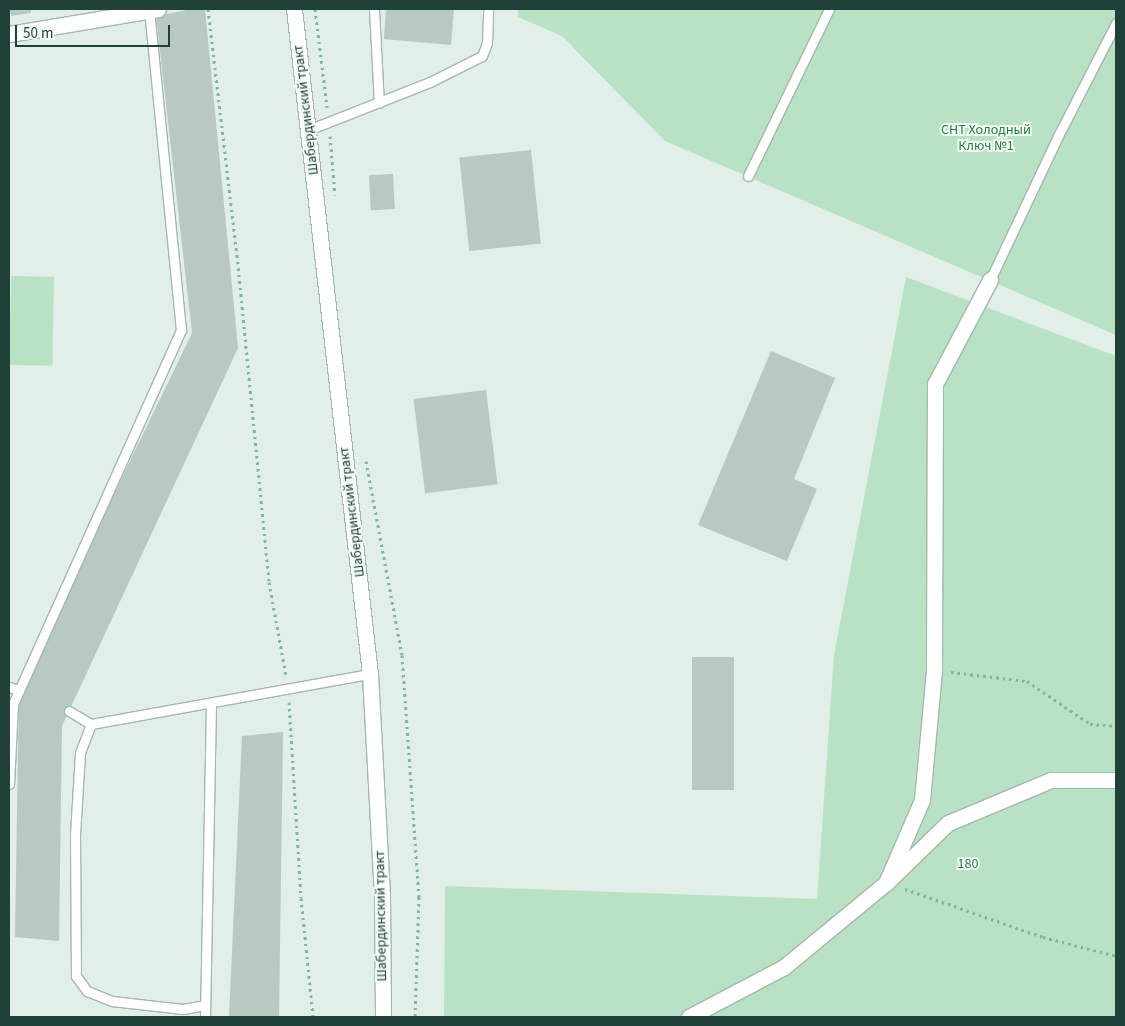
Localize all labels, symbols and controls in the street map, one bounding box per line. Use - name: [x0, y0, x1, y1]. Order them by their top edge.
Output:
- scale bar: [18, 15, 172, 47]
- text: 50 m: [23, 23, 53, 44]
- street label: Шабердинский тракт: [290, 44, 322, 176]
- park label: СНТ Холодный Ключ №1: [941, 122, 1031, 154]
- street label: Шабердинский тракт: [336, 446, 368, 578]
- street label: Шабердинский тракт: [371, 850, 391, 982]
- park label: 180: [958, 856, 978, 872]

